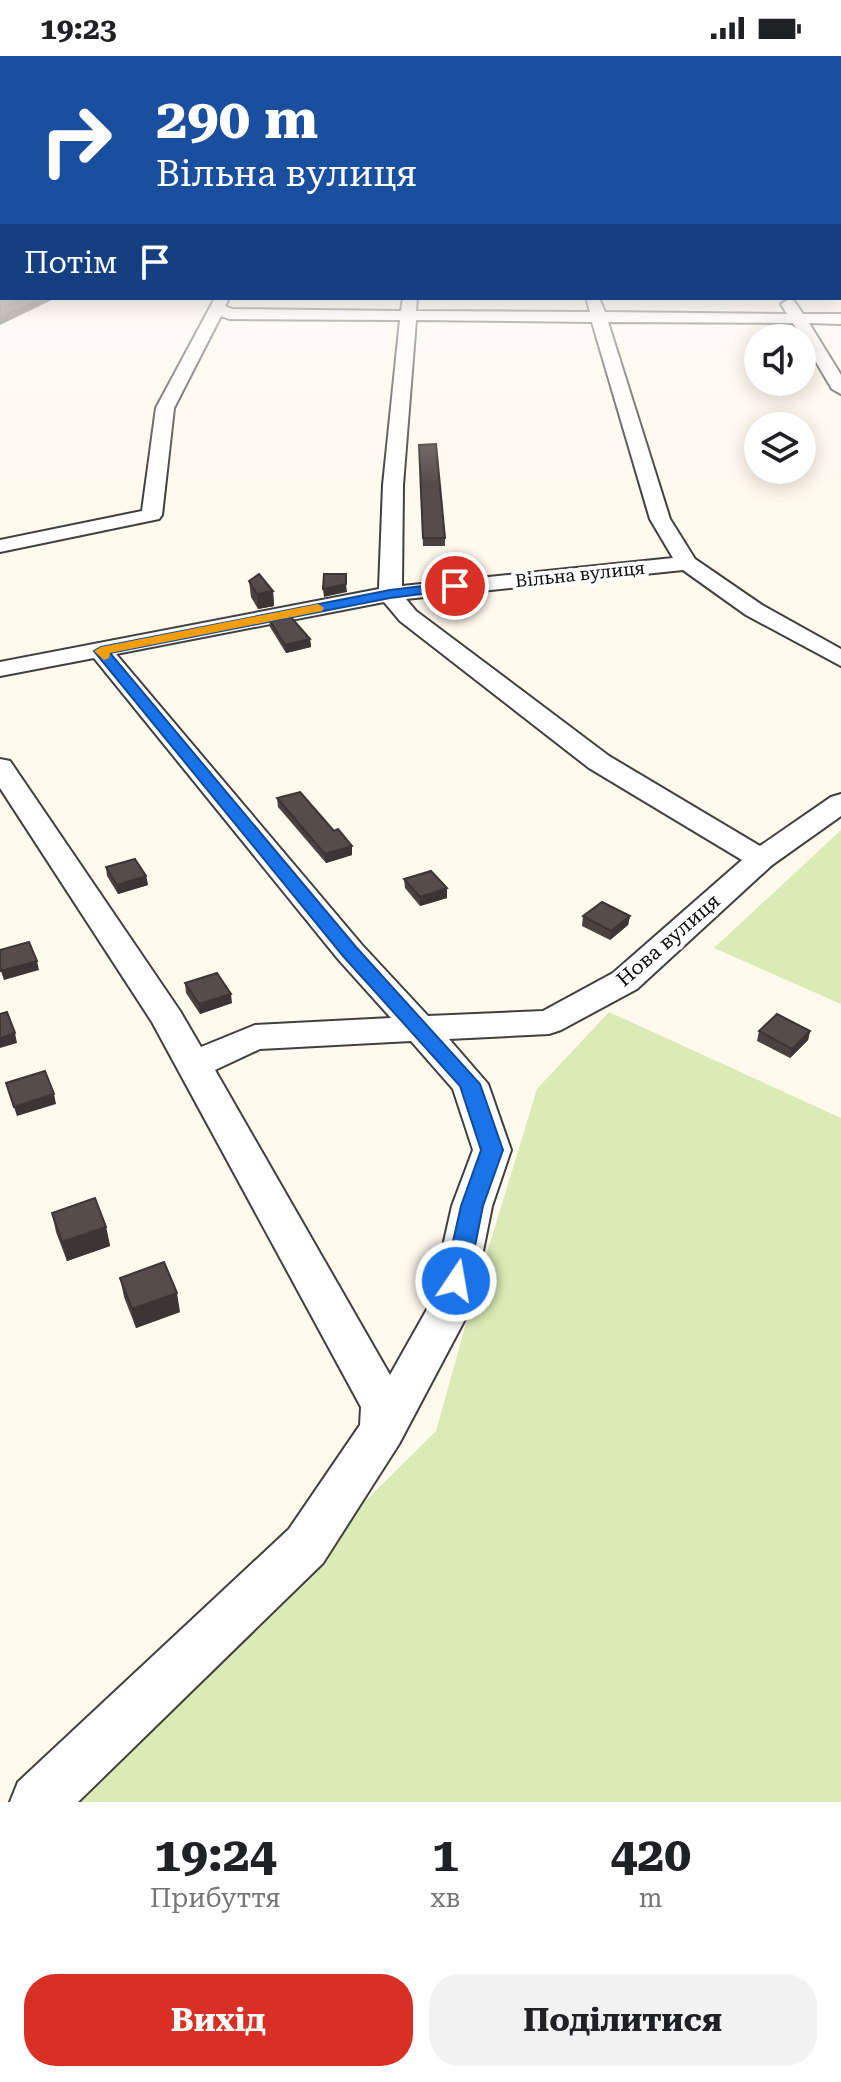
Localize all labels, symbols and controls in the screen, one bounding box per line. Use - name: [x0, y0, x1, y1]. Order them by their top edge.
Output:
- text: 19:23: [40, 11, 117, 46]
- text: 290 m: [156, 86, 318, 152]
- icon: right: [24, 88, 128, 192]
- text: Вільна вулиця: [156, 153, 417, 195]
- icon: arrive: [133, 240, 177, 284]
- text: Потім: [24, 245, 117, 280]
- map controls: [744, 324, 816, 484]
- button: sound: [744, 324, 816, 396]
- button: layers: [744, 412, 816, 484]
- pin: [421, 552, 489, 620]
- street label: Вільна вулиця: [514, 557, 646, 591]
- icon: arrive: [433, 564, 477, 608]
- street label: Нова вулиця: [611, 889, 725, 991]
- position arrow: [414, 1239, 498, 1323]
- text: 19:24: [154, 1827, 277, 1883]
- text: 1: [432, 1827, 459, 1883]
- text: 420: [610, 1827, 691, 1883]
- text: Прибуття: [150, 1883, 281, 1913]
- text: хв: [431, 1883, 460, 1913]
- text: m: [639, 1883, 663, 1913]
- button: Вихід: [24, 1974, 413, 2066]
- button: Поділитися: [429, 1974, 817, 2066]

